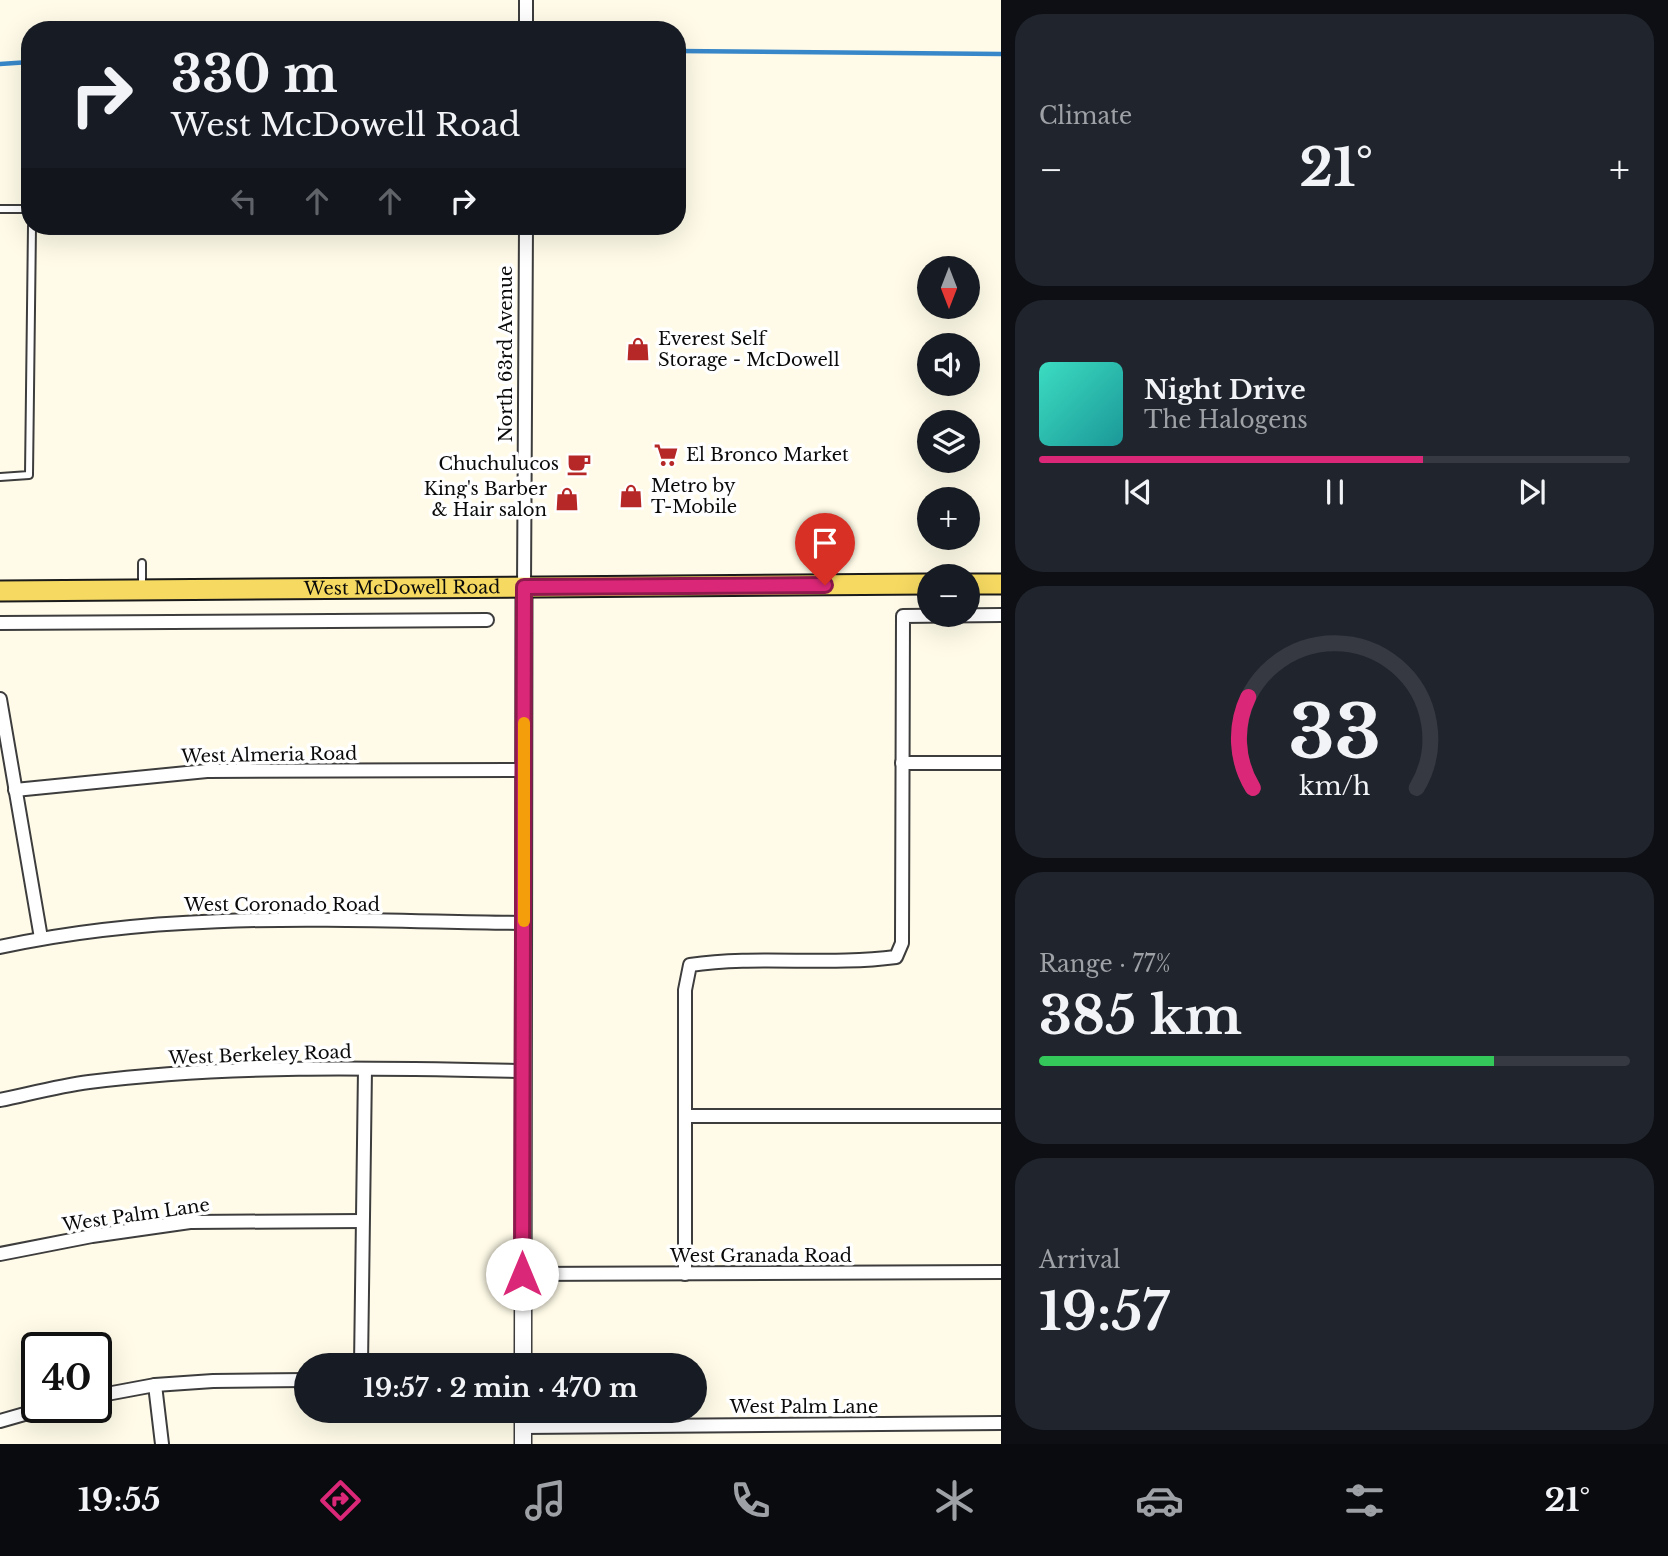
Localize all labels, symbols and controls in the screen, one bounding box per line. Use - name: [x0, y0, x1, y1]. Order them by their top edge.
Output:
- text: 330 m: [171, 44, 338, 105]
- icon: right: [56, 49, 147, 140]
- text: Climate: [1039, 102, 1132, 130]
- text: West McDowell Road: [171, 105, 520, 145]
- text: 21°: [1299, 136, 1373, 200]
- text: −: [1039, 146, 1063, 193]
- text: +: [1609, 146, 1630, 193]
- icon: left: [225, 182, 263, 220]
- icon: ahead: [298, 182, 336, 220]
- icon: ahead: [371, 182, 409, 220]
- icon: right: [444, 182, 482, 220]
- north arrow: [917, 256, 980, 318]
- map controls: [917, 256, 980, 627]
- street label: North 63rd Avenue: [495, 266, 517, 442]
- place label: Everest Self Storage - McDowell: [658, 328, 840, 371]
- button: sound: [917, 333, 980, 396]
- shop icon: Everest Self Storage - McDowell: [624, 335, 652, 363]
- text: Night Drive: [1144, 374, 1306, 406]
- text: The Halogens: [1144, 406, 1308, 434]
- button: layers: [917, 410, 980, 473]
- supermarket icon: El Bronco Market: [652, 441, 680, 469]
- place label: El Bronco Market: [686, 444, 849, 466]
- cafe icon: Chuchulucos: [565, 450, 593, 478]
- place label: Chuchulucos: [439, 453, 559, 475]
- icon: previous: [1119, 473, 1157, 511]
- icon: pause: [1316, 473, 1354, 511]
- icon: next: [1513, 473, 1551, 511]
- place label: Metro by T-Mobile: [651, 475, 737, 518]
- place label: King's Barber & Hair salon: [424, 478, 547, 521]
- shop icon: Metro by T-Mobile: [617, 482, 645, 510]
- shop icon: King's Barber & Hair salon: [553, 485, 581, 513]
- button: +: [917, 487, 980, 550]
- pin: [795, 513, 855, 585]
- icon: arrive: [806, 524, 844, 562]
- button: −: [917, 564, 980, 627]
- street label: West McDowell Road: [303, 576, 500, 600]
- text: 33: [1288, 687, 1381, 778]
- street label: West Almeria Road: [180, 742, 357, 768]
- text: km/h: [1299, 771, 1370, 802]
- street label: West Coronado Road: [183, 894, 380, 916]
- text: Range · 77%: [1039, 950, 1171, 978]
- text: 385 km: [1039, 984, 1242, 1048]
- street label: West Berkeley Road: [167, 1041, 352, 1069]
- street label: West Palm Lane: [60, 1194, 211, 1236]
- position arrow: [485, 1237, 559, 1311]
- street label: West Granada Road: [669, 1245, 852, 1267]
- text: Arrival: [1039, 1246, 1120, 1274]
- text: 19:57: [1039, 1280, 1169, 1344]
- speed limit sign: 40: [21, 1332, 112, 1423]
- text: 19:57 · 2 min · 470 m: [363, 1372, 638, 1404]
- street label: West Palm Lane: [729, 1396, 878, 1418]
- icon: directions: [316, 1476, 365, 1525]
- icon: music: [521, 1476, 570, 1525]
- icon: phone: [726, 1476, 775, 1525]
- icon: climate: [930, 1476, 979, 1525]
- icon: car: [1135, 1476, 1184, 1525]
- icon: filters: [1340, 1476, 1389, 1525]
- text: 19:55: [78, 1480, 161, 1520]
- text: 21°: [1545, 1480, 1590, 1520]

